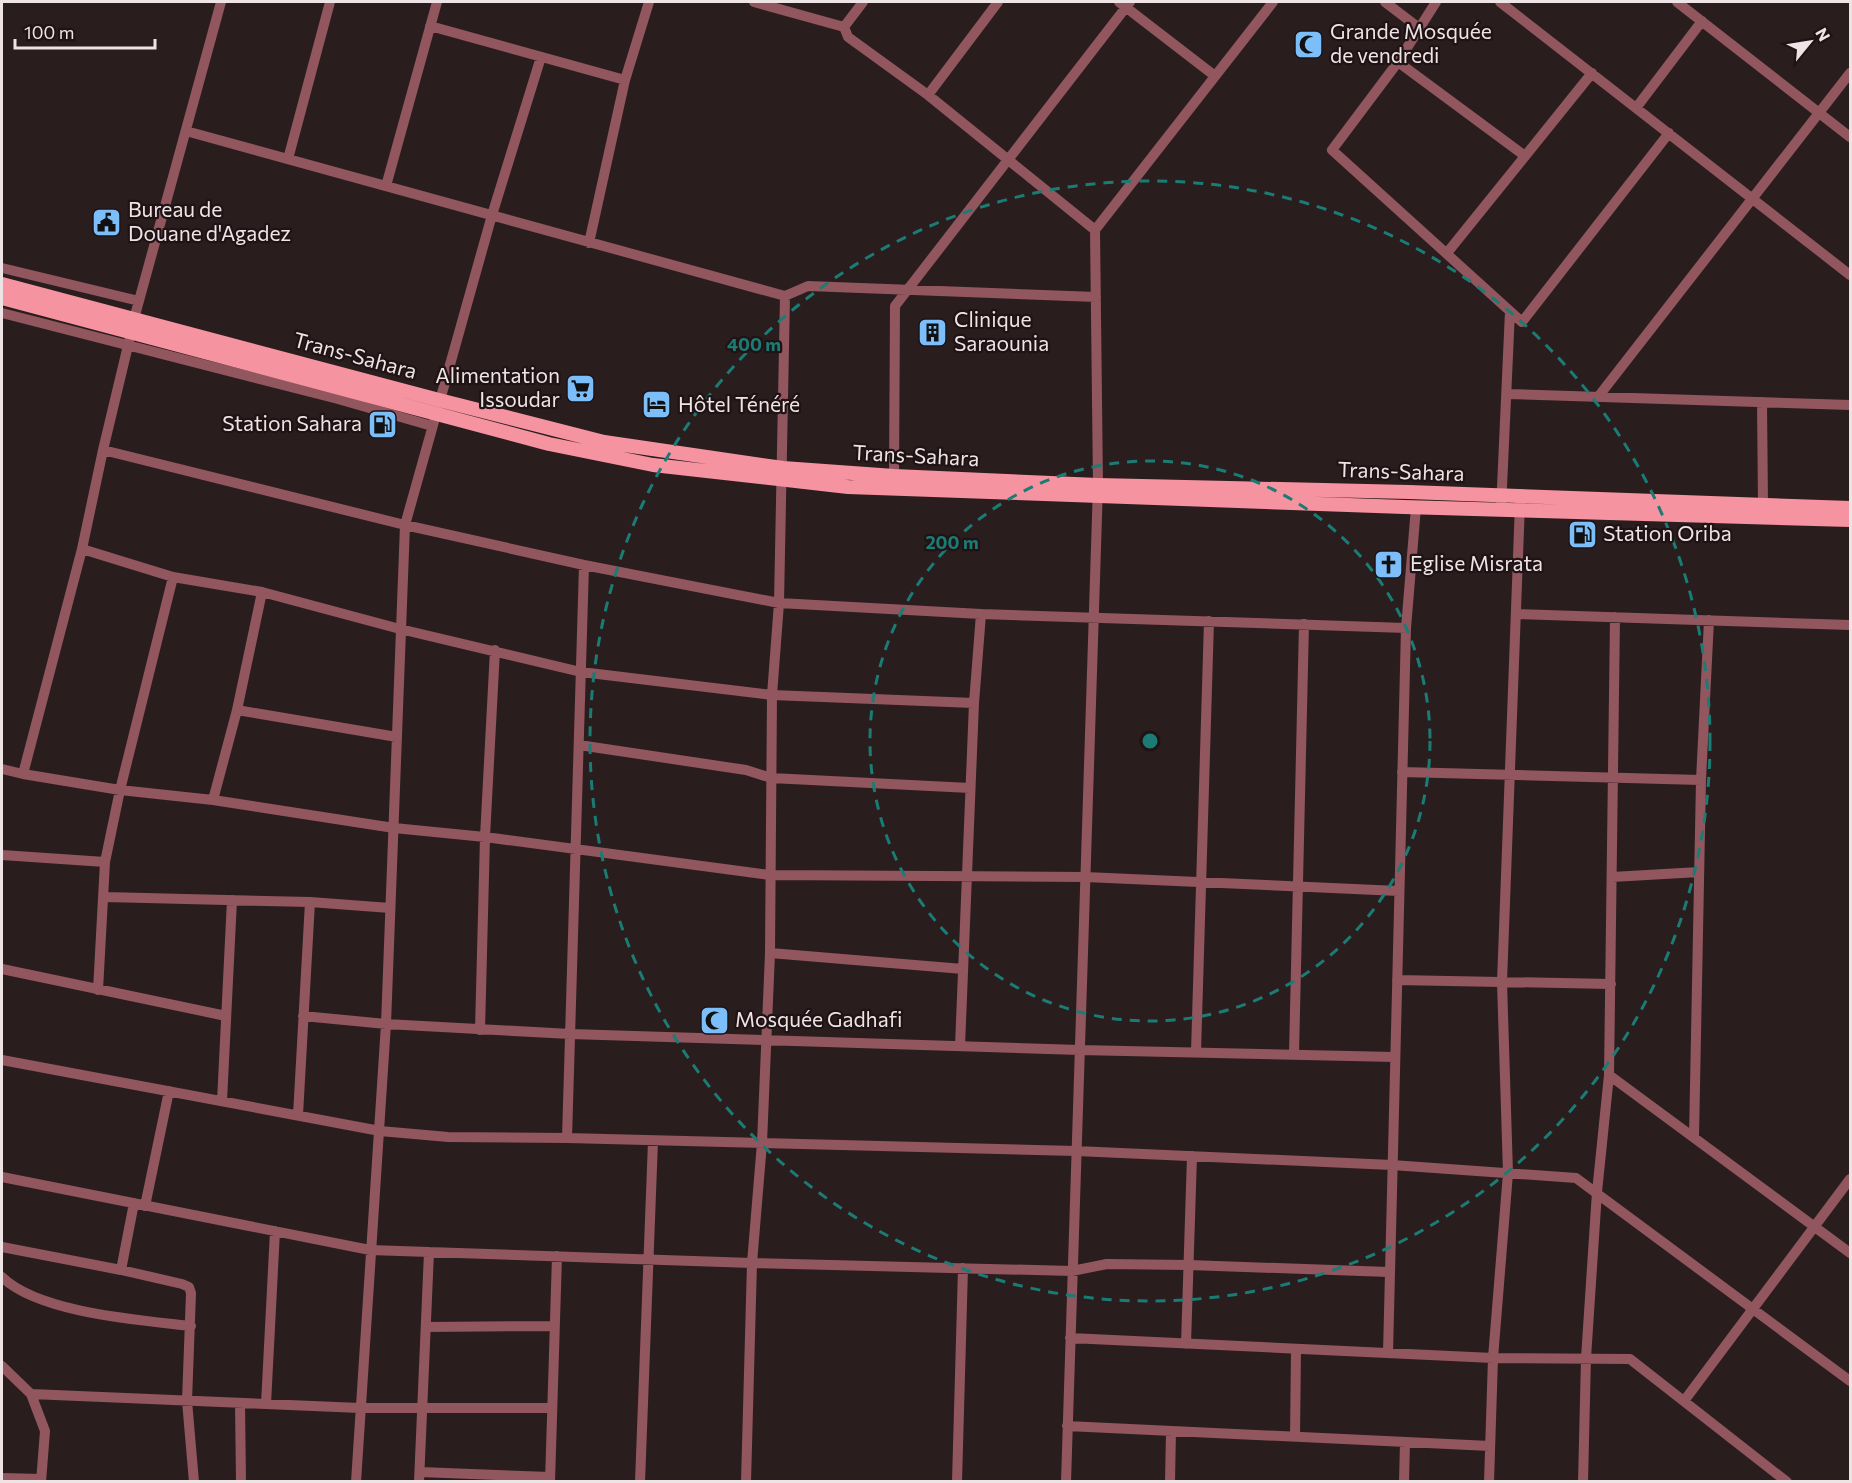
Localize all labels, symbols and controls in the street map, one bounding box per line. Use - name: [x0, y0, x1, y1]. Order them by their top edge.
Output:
- scale bar: [15, 12, 154, 50]
- north arrow: [1780, 12, 1840, 72]
- place label: Grande Mosquée de vendredi: [1330, 18, 1492, 67]
- text: 100 m: [24, 21, 74, 43]
- text: N: [1812, 24, 1835, 44]
- mosque icon: Grande Mosquée de vendredi: [1293, 28, 1325, 60]
- place label: Bureau de Douane d'Agadez: [128, 196, 291, 245]
- public building icon: Bureau de Douane d'Agadez: [91, 206, 123, 238]
- place label: Clinique Saraounia: [954, 306, 1049, 355]
- building icon: Clinique Saraounia: [917, 316, 949, 348]
- street label: Trans-Sahara: [291, 326, 420, 383]
- text: 400 m: [727, 333, 781, 355]
- place label: Alimentation Issoudar: [435, 362, 560, 411]
- supermarket icon: Alimentation Issoudar: [565, 372, 597, 404]
- hotel icon: Hôtel Ténéré: [641, 389, 673, 421]
- place label: Hôtel Ténéré: [678, 391, 800, 416]
- fuel station icon: Station Sahara: [367, 408, 399, 440]
- place label: Station Sahara: [222, 410, 362, 435]
- street label: Trans-Sahara: [852, 439, 980, 470]
- street label: Trans-Sahara: [1337, 456, 1465, 485]
- fuel station icon: Station Oriba: [1566, 518, 1598, 550]
- place label: Station Oriba: [1603, 520, 1732, 545]
- text: 200 m: [925, 531, 979, 553]
- church icon: Eglise Misrata: [1373, 548, 1405, 580]
- place label: Eglise Misrata: [1410, 550, 1543, 575]
- centre of rings: [1140, 731, 1160, 751]
- mosque icon: Mosquée Gadhafi: [698, 1004, 730, 1036]
- place label: Mosquée Gadhafi: [735, 1006, 902, 1031]

